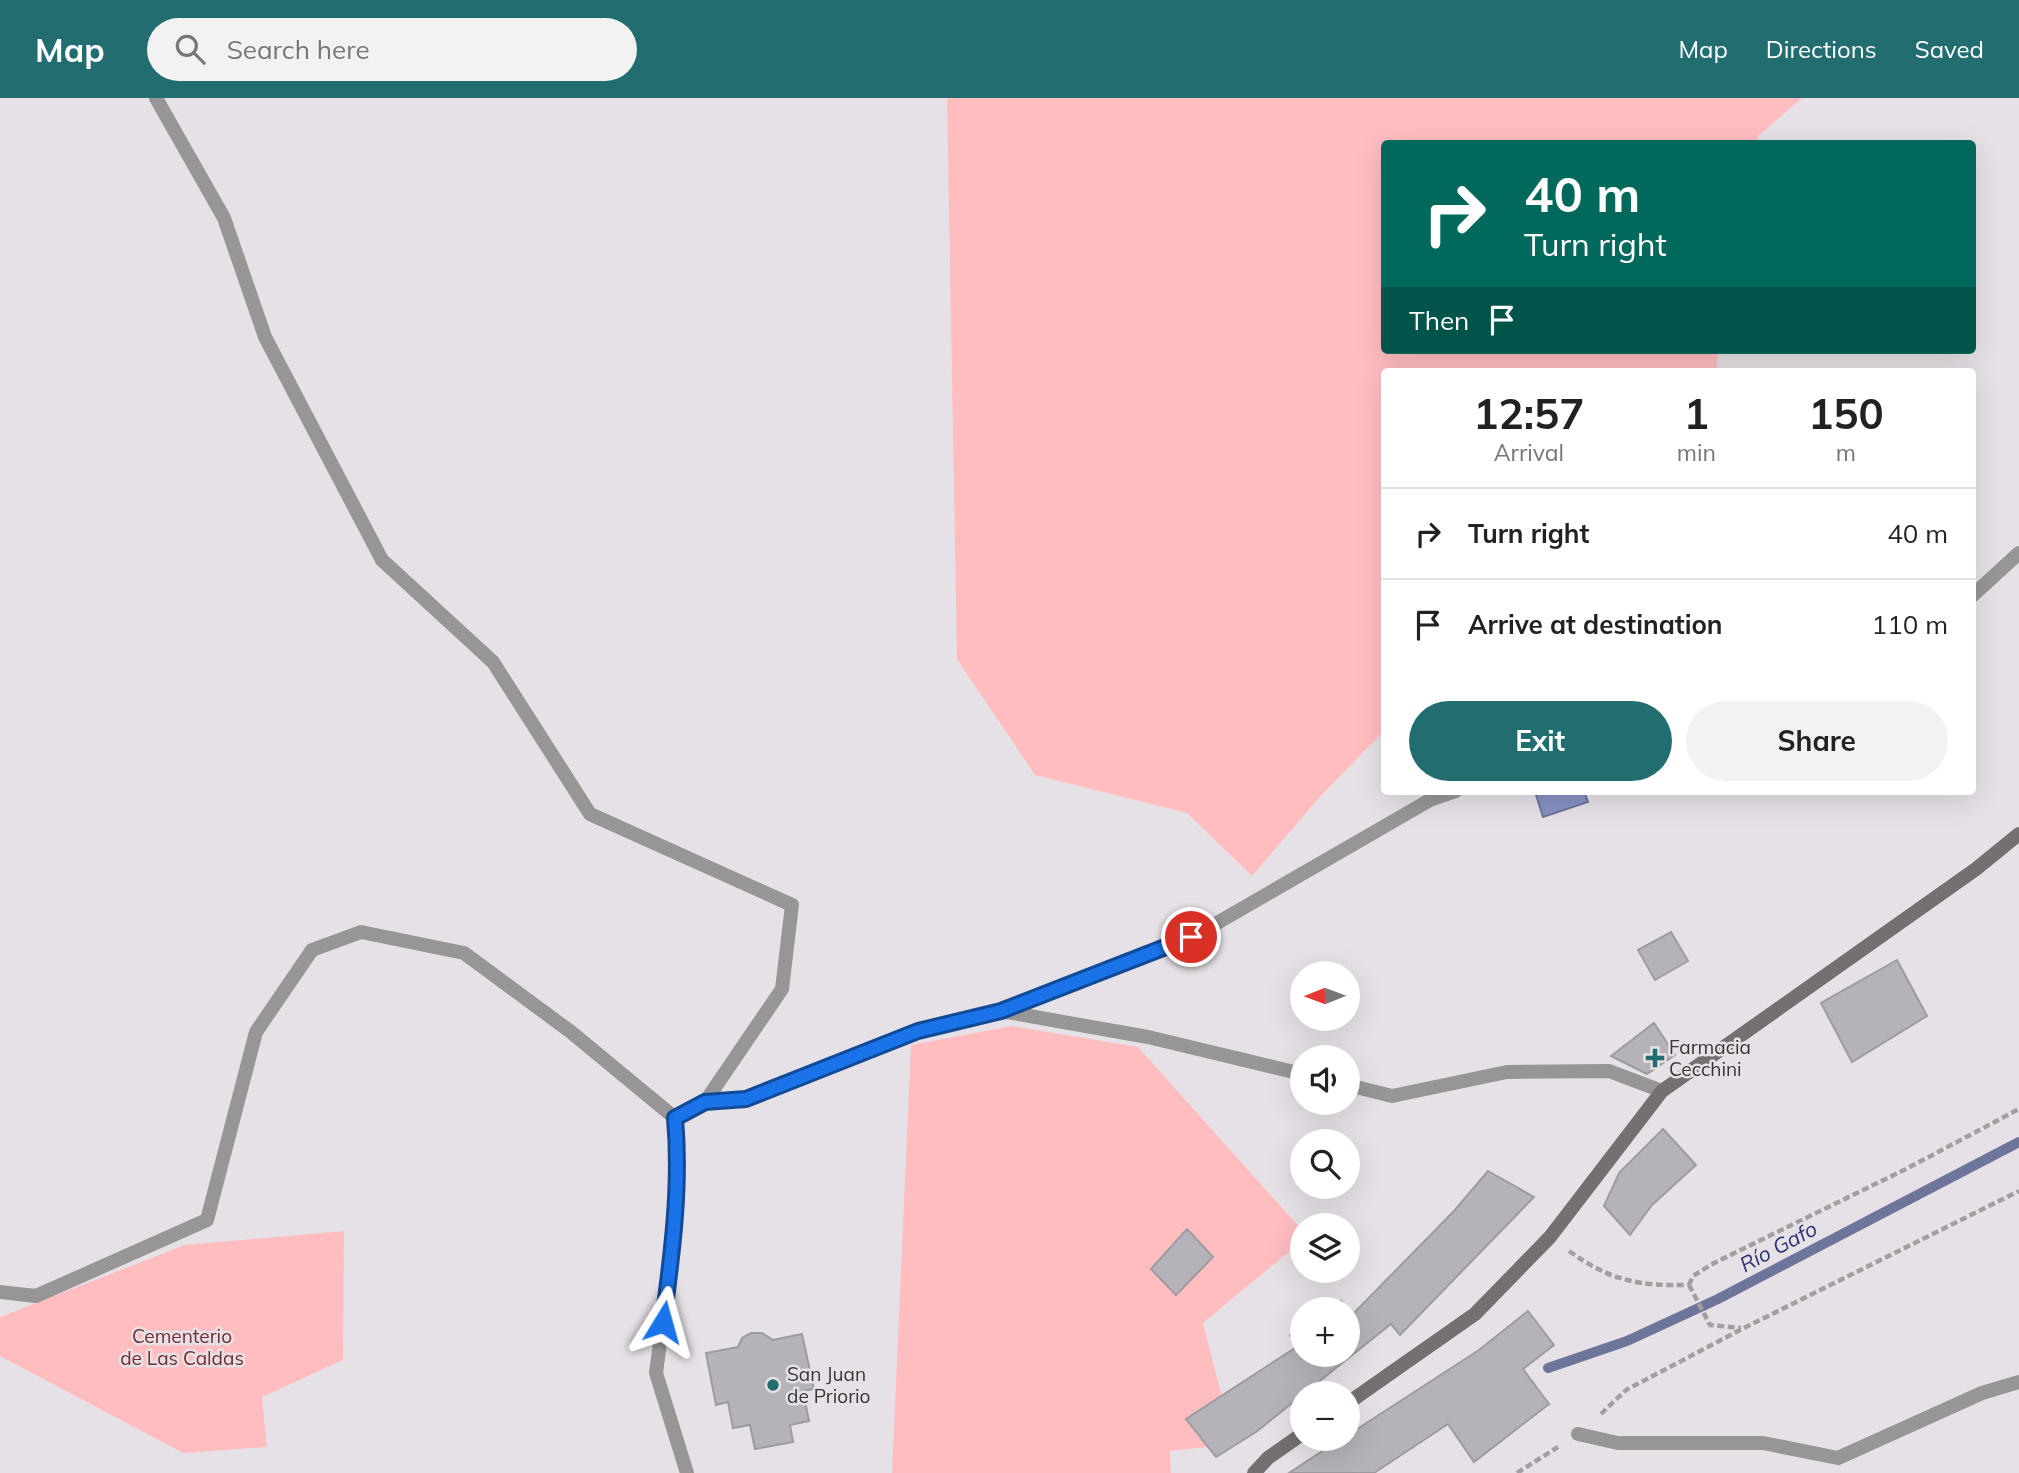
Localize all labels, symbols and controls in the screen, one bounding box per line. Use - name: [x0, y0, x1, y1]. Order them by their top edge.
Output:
- search box: [147, 18, 637, 81]
- text: Map: [35, 29, 105, 70]
- icon: search: [171, 30, 209, 68]
- text: Search here: [227, 33, 370, 66]
- text: Map: [1678, 34, 1728, 64]
- text: Directions: [1766, 34, 1877, 64]
- text: Saved: [1915, 34, 1984, 64]
- text: 40 m: [1524, 163, 1640, 224]
- icon: right: [1409, 168, 1500, 259]
- text: Turn right: [1524, 224, 1667, 264]
- icon: arrive: [1483, 301, 1521, 339]
- text: Then: [1409, 304, 1469, 337]
- text: 12:57: [1473, 387, 1584, 440]
- text: 1: [1684, 387, 1709, 440]
- text: 150: [1808, 387, 1884, 440]
- text: Arrival: [1494, 438, 1564, 467]
- text: min: [1677, 438, 1716, 467]
- text: m: [1836, 438, 1856, 467]
- icon: right: [1409, 515, 1447, 553]
- text: Turn right: [1468, 517, 1589, 550]
- text: 40 m: [1887, 517, 1948, 550]
- icon: arrive: [1409, 606, 1447, 644]
- text: Arrive at destination: [1468, 608, 1723, 641]
- text: 110 m: [1872, 608, 1948, 641]
- button: Exit: [1409, 701, 1672, 781]
- button: Share: [1686, 701, 1948, 781]
- pin: [1161, 907, 1221, 967]
- icon: arrive: [1172, 918, 1210, 956]
- north arrow: [1290, 961, 1360, 1031]
- map controls: [1290, 961, 1360, 1451]
- place label: Farmacia Cecchini: [1669, 1035, 1751, 1081]
- button: sound: [1290, 1045, 1360, 1115]
- marker: Farmacia Cecchini: [1647, 1050, 1663, 1066]
- button: search: [1290, 1129, 1360, 1199]
- button: layers: [1290, 1213, 1360, 1283]
- water label: Río Gafo: [1735, 1215, 1821, 1277]
- position arrow: [626, 1285, 700, 1359]
- button: +: [1290, 1297, 1360, 1367]
- park label: Cementerio de Las Caldas: [120, 1324, 244, 1370]
- place label: San Juan de Priorio: [787, 1362, 870, 1408]
- marker: San Juan de Priorio: [765, 1377, 781, 1393]
- button: −: [1290, 1381, 1360, 1451]

